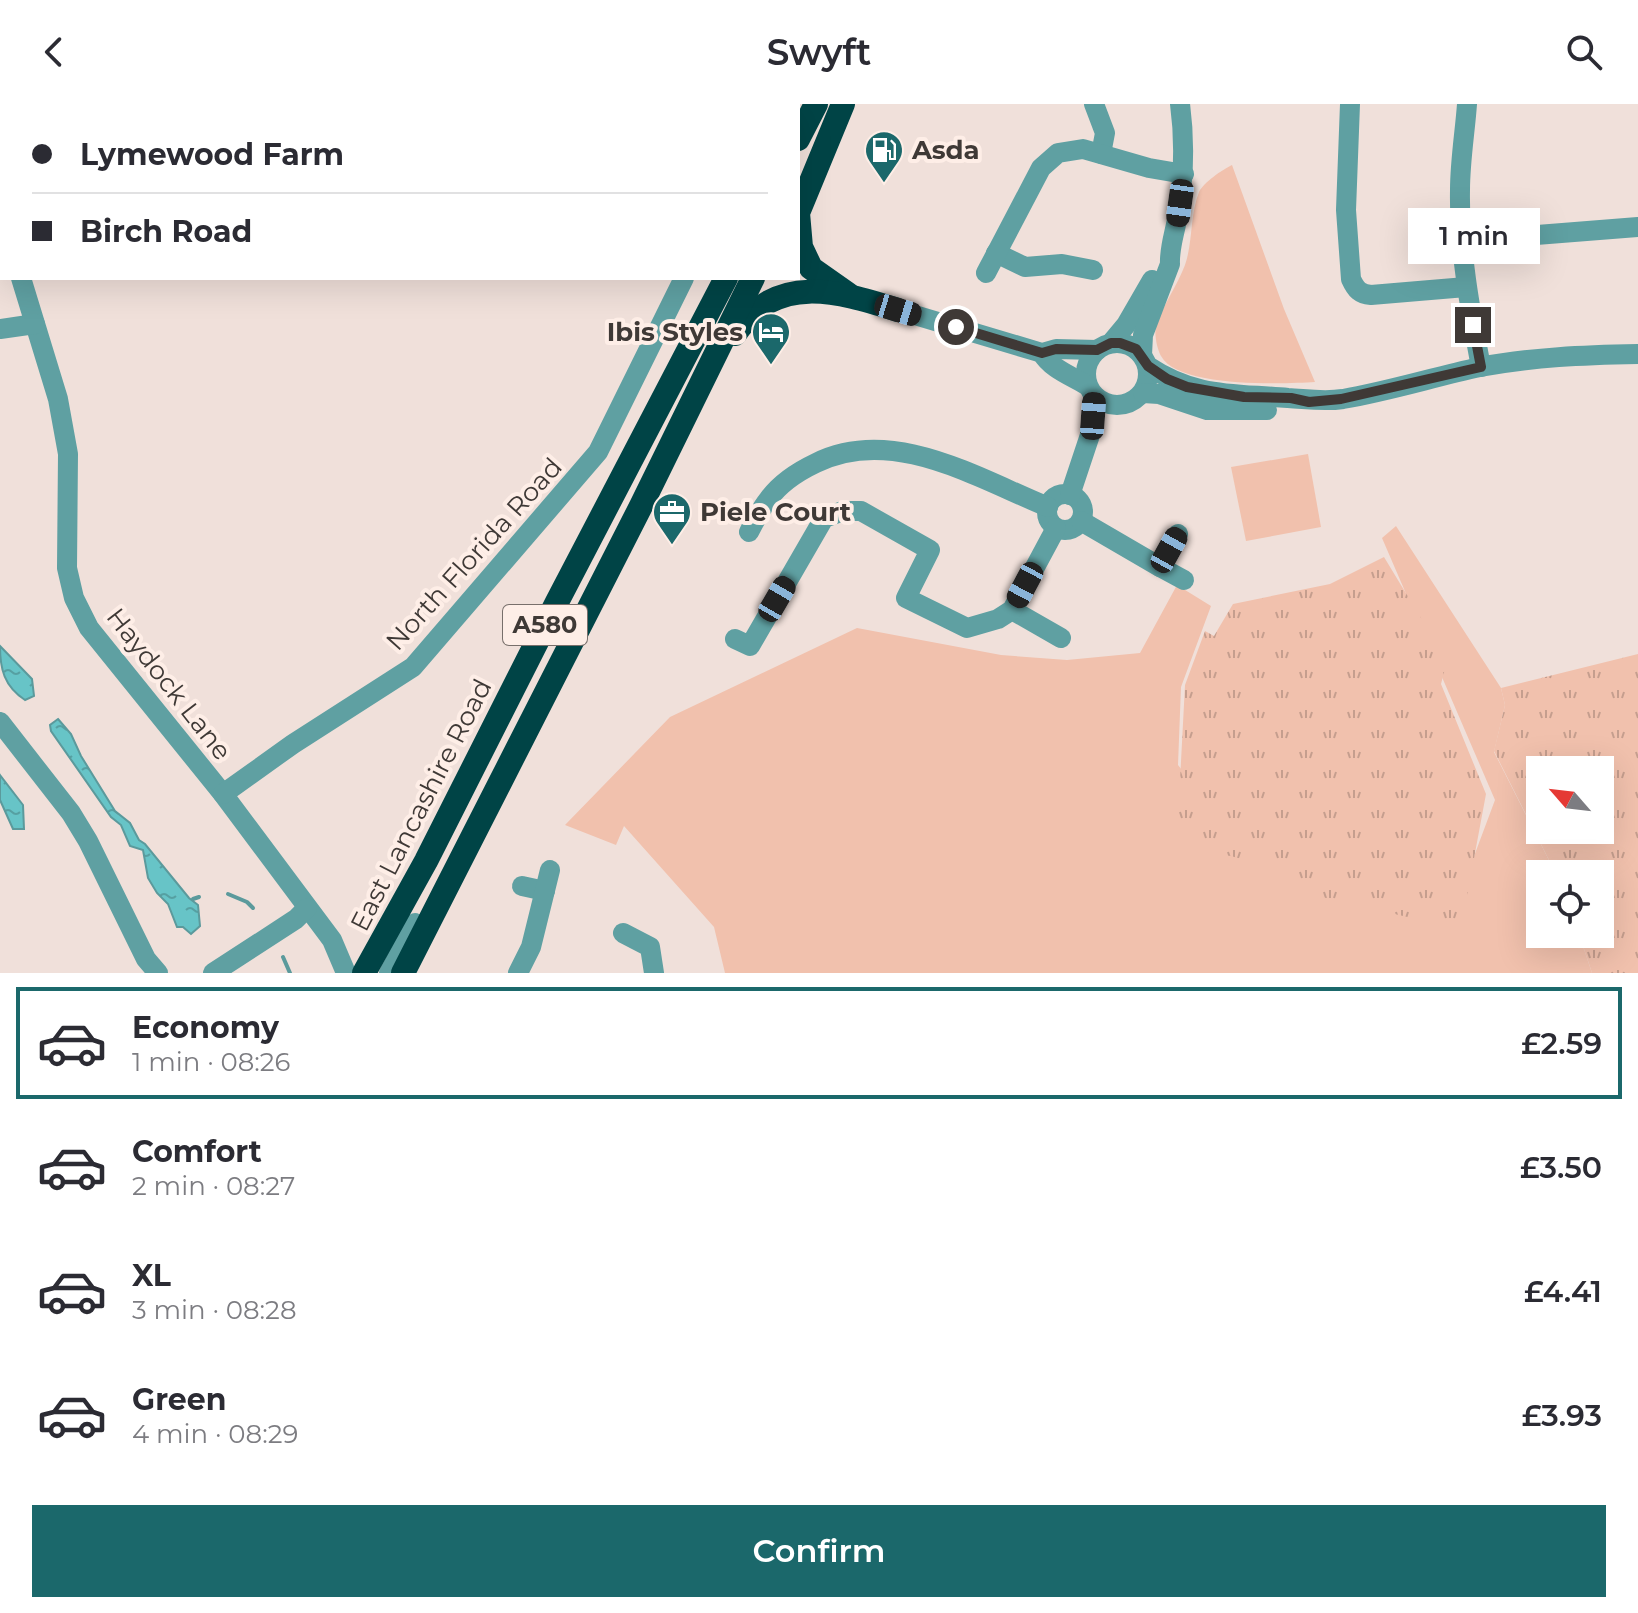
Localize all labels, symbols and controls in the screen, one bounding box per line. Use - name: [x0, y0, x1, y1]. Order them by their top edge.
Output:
- icon: back: [32, 30, 76, 74]
- text: Swyft: [767, 30, 871, 74]
- icon: search: [1562, 30, 1606, 74]
- fuel station icon: Asda: [863, 129, 905, 184]
- place label: Asda: [911, 134, 980, 166]
- text: Lymewood Farm: [80, 136, 344, 173]
- car: [1165, 178, 1195, 228]
- callout: 1 min: [1407, 209, 1539, 265]
- text: Birch Road: [80, 213, 252, 250]
- text: 1 min: [1439, 220, 1509, 252]
- car: [872, 292, 924, 328]
- route end: [1455, 307, 1491, 343]
- route start: [938, 309, 974, 345]
- hotel icon: Ibis Styles: [750, 311, 792, 366]
- place label: Ibis Styles: [607, 316, 743, 348]
- car: [1079, 391, 1107, 441]
- street label: North Florida Road: [379, 451, 569, 657]
- office icon: Piele Court: [651, 491, 693, 546]
- place label: Piele Court: [700, 496, 851, 528]
- car: [1147, 523, 1191, 577]
- car: [1003, 558, 1047, 612]
- car: [755, 572, 799, 626]
- street label: Haydock Lane: [100, 602, 238, 766]
- road number: A580: [503, 605, 587, 645]
- street label: East Lancashire Road: [343, 674, 499, 936]
- north arrow: [1526, 756, 1614, 844]
- map controls: [1526, 756, 1614, 948]
- button: locate: [1526, 860, 1614, 948]
- icon: car: [36, 1007, 108, 1079]
- text: Economy: [132, 1009, 279, 1046]
- text: £2.59: [1521, 1025, 1602, 1062]
- text: 1 min · 08:26: [132, 1046, 290, 1078]
- icon: car: [36, 1131, 108, 1203]
- text: Comfort: [132, 1133, 262, 1170]
- text: £3.50: [1520, 1149, 1602, 1186]
- text: 2 min · 08:27: [132, 1170, 295, 1202]
- icon: car: [36, 1255, 108, 1327]
- text: XL: [132, 1257, 171, 1294]
- text: £4.41: [1524, 1273, 1602, 1310]
- text: 3 min · 08:28: [132, 1294, 296, 1326]
- icon: car: [36, 1379, 108, 1451]
- text: Green: [132, 1381, 226, 1418]
- text: £3.93: [1522, 1397, 1602, 1434]
- text: 4 min · 08:29: [132, 1418, 298, 1450]
- button: Confirm: [32, 1505, 1606, 1597]

